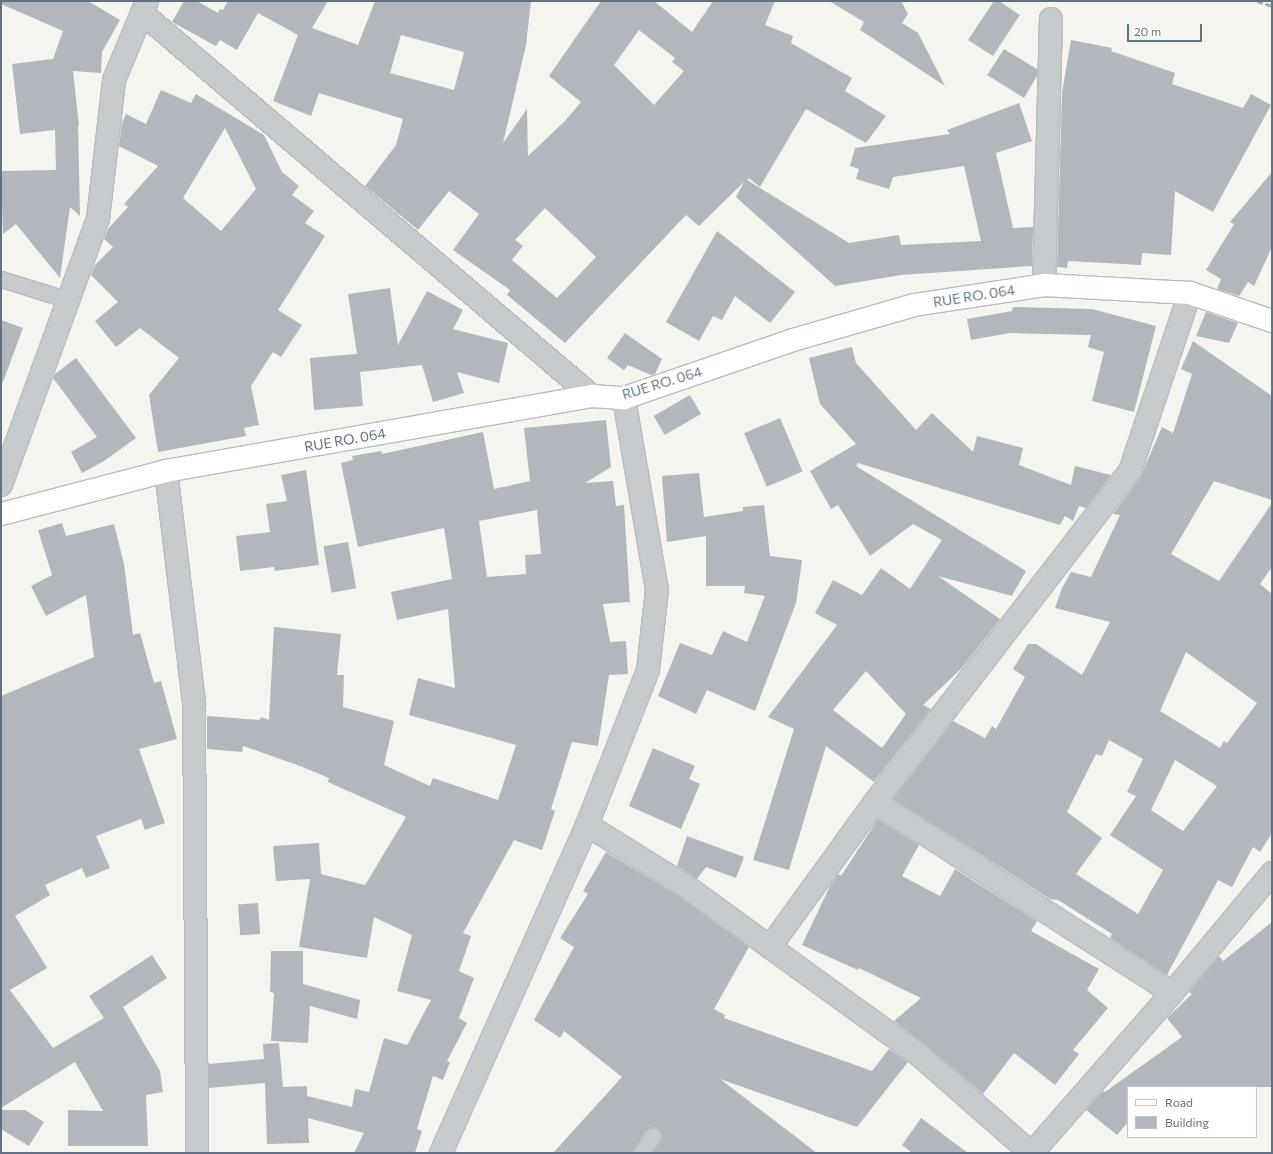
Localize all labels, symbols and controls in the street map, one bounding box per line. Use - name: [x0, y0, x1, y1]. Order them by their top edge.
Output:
- scale bar: [1129, 16, 1204, 42]
- text: 20 m: [1134, 24, 1161, 38]
- street label: RUE RO. 064: [932, 281, 1016, 311]
- street label: RUE RO. 064: [620, 363, 704, 403]
- street label: RUE RO. 064: [303, 425, 387, 455]
- legend: [1127, 1086, 1257, 1138]
- text: Road: [1165, 1095, 1193, 1109]
- text: Building: [1165, 1115, 1209, 1129]

